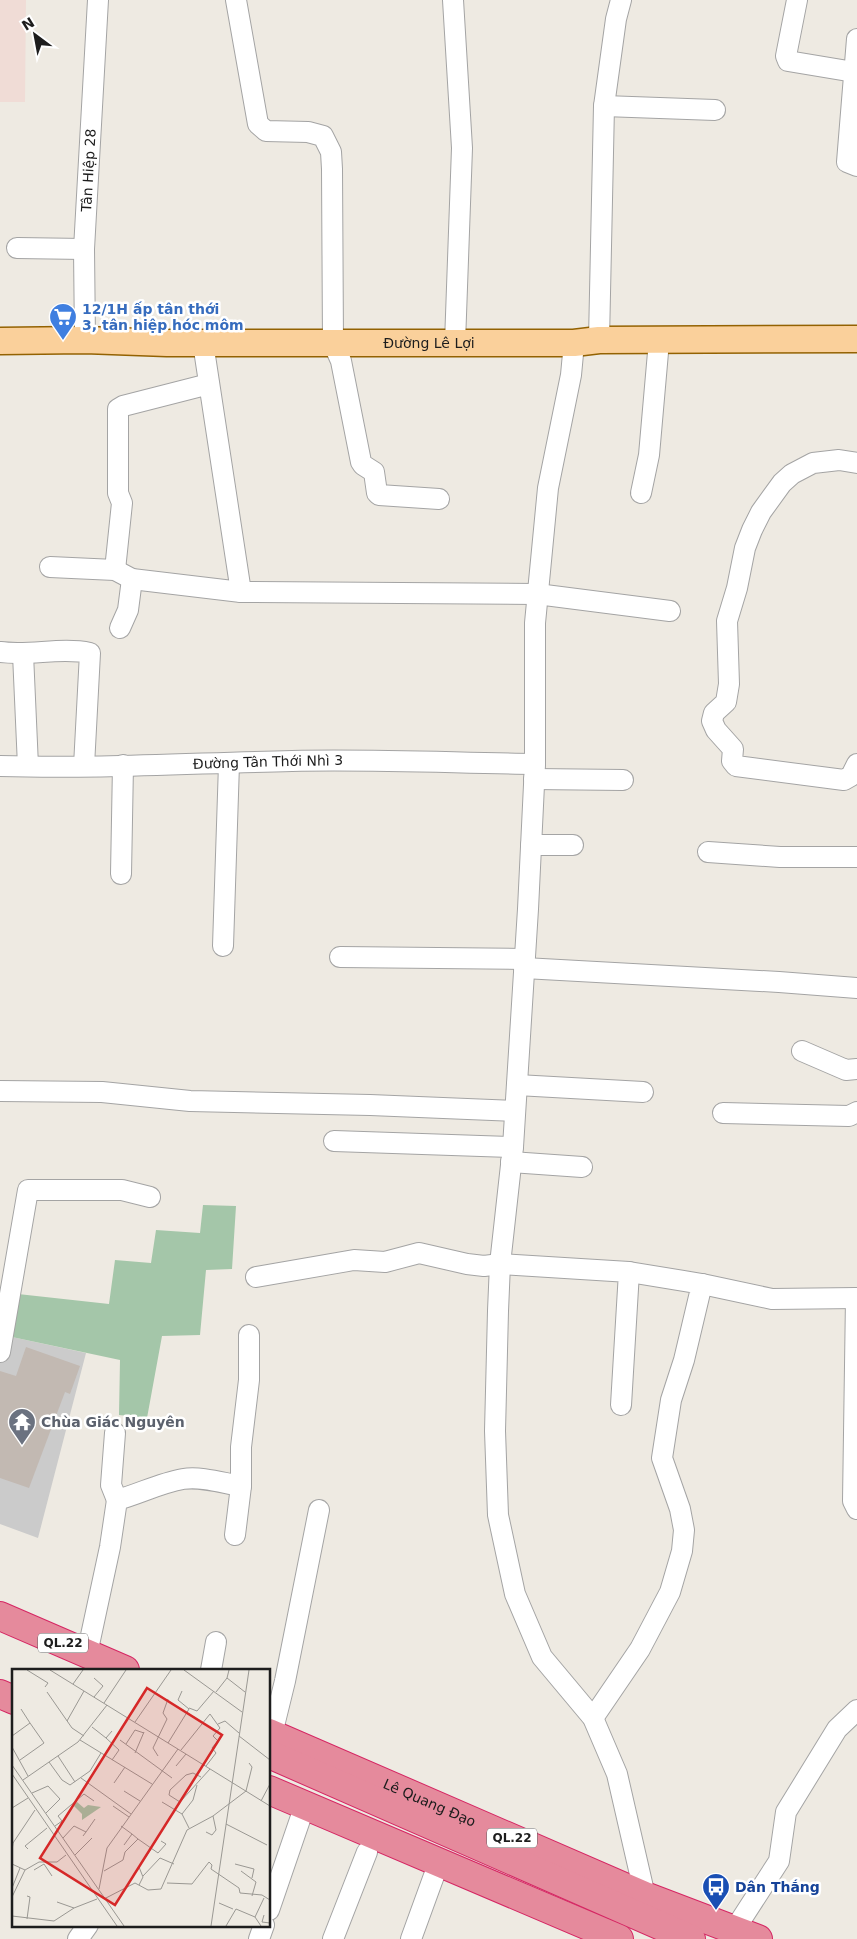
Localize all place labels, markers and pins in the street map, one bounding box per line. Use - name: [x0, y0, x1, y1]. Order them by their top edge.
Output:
- place label: 12/1H ấp tân thới 3, tân hiệp hóc môm: [82, 301, 244, 333]
- supermarket icon: 12/1H ấp tân thới 3, tân hiệp hóc môm: [48, 302, 78, 341]
- temple icon: Chùa Giác Nguyên: [7, 1407, 37, 1446]
- place label: Chùa Giác Nguyên: [41, 1414, 185, 1430]
- bus stop icon: Dân Thắng: [701, 1872, 731, 1911]
- place label: Dân Thắng: [735, 1879, 820, 1895]

